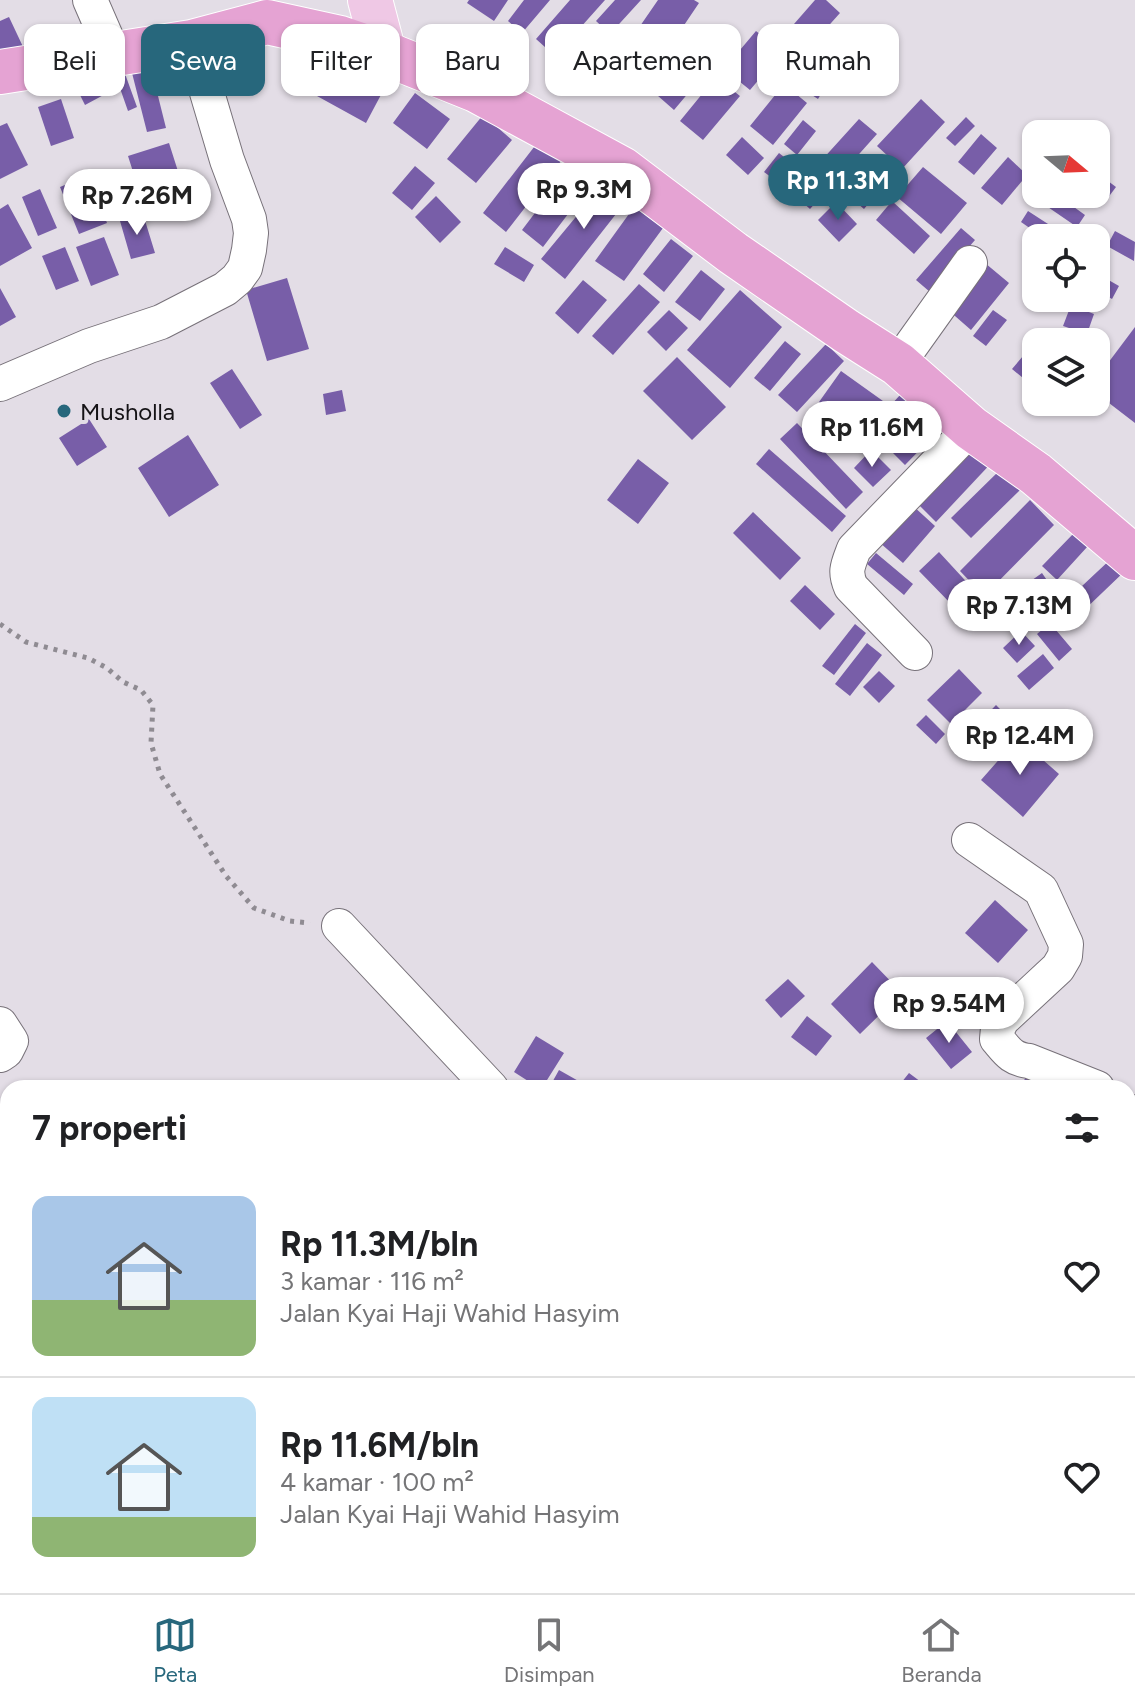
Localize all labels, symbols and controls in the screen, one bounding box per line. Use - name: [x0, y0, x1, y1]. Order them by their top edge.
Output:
- chip: Beli: [24, 24, 125, 96]
- chip: Sewa: [141, 24, 265, 96]
- chip: Filter: [281, 24, 400, 96]
- chip: Baru: [416, 24, 529, 96]
- chip: Apartemen: [545, 24, 741, 96]
- chip: Rumah: [757, 24, 899, 96]
- north arrow: [1022, 120, 1110, 208]
- map controls: [1022, 120, 1110, 416]
- pin: Rp 11.3M: [755, 154, 921, 222]
- pin: Rp 9.3M: [510, 163, 658, 231]
- text: Rp 11.3M: [786, 164, 890, 196]
- pin: Rp 7.26M: [54, 169, 220, 237]
- text: Rp 9.3M: [536, 173, 632, 205]
- text: Rp 7.26M: [81, 179, 193, 211]
- button: locate: [1022, 224, 1110, 312]
- button: layers: [1022, 328, 1110, 416]
- place label: Musholla: [80, 397, 175, 426]
- pin: Rp 11.6M: [789, 401, 955, 469]
- marker: Musholla: [55, 402, 73, 420]
- text: Rp 11.6M: [820, 411, 924, 443]
- pin: Rp 7.13M: [936, 579, 1102, 647]
- text: Rp 7.13M: [965, 589, 1073, 621]
- pin: Rp 12.4M: [937, 709, 1103, 777]
- text: Rp 12.4M: [965, 719, 1075, 751]
- pin: Rp 9.54M: [866, 977, 1032, 1045]
- text: Rp 9.54M: [892, 987, 1006, 1019]
- icon: filters: [1060, 1106, 1104, 1150]
- text: 7 properti: [32, 1108, 187, 1149]
- text: Rp 11.3M/bln: [280, 1224, 478, 1265]
- icon: home: [96, 1228, 192, 1324]
- icon: heart: [1060, 1254, 1104, 1298]
- text: 3 kamar · 116 m²: [280, 1265, 464, 1297]
- text: Jalan Kyai Haji Wahid Hasyim: [280, 1297, 620, 1329]
- text: Rp 11.6M/bln: [280, 1425, 479, 1466]
- icon: home: [96, 1429, 192, 1525]
- icon: heart: [1060, 1455, 1104, 1499]
- text: 4 kamar · 100 m²: [280, 1466, 474, 1498]
- text: Jalan Kyai Haji Wahid Hasyim: [280, 1498, 620, 1530]
- tab: Peta: [153, 1613, 197, 1688]
- tab: Disimpan: [504, 1613, 595, 1688]
- tab: Beranda: [901, 1613, 982, 1688]

